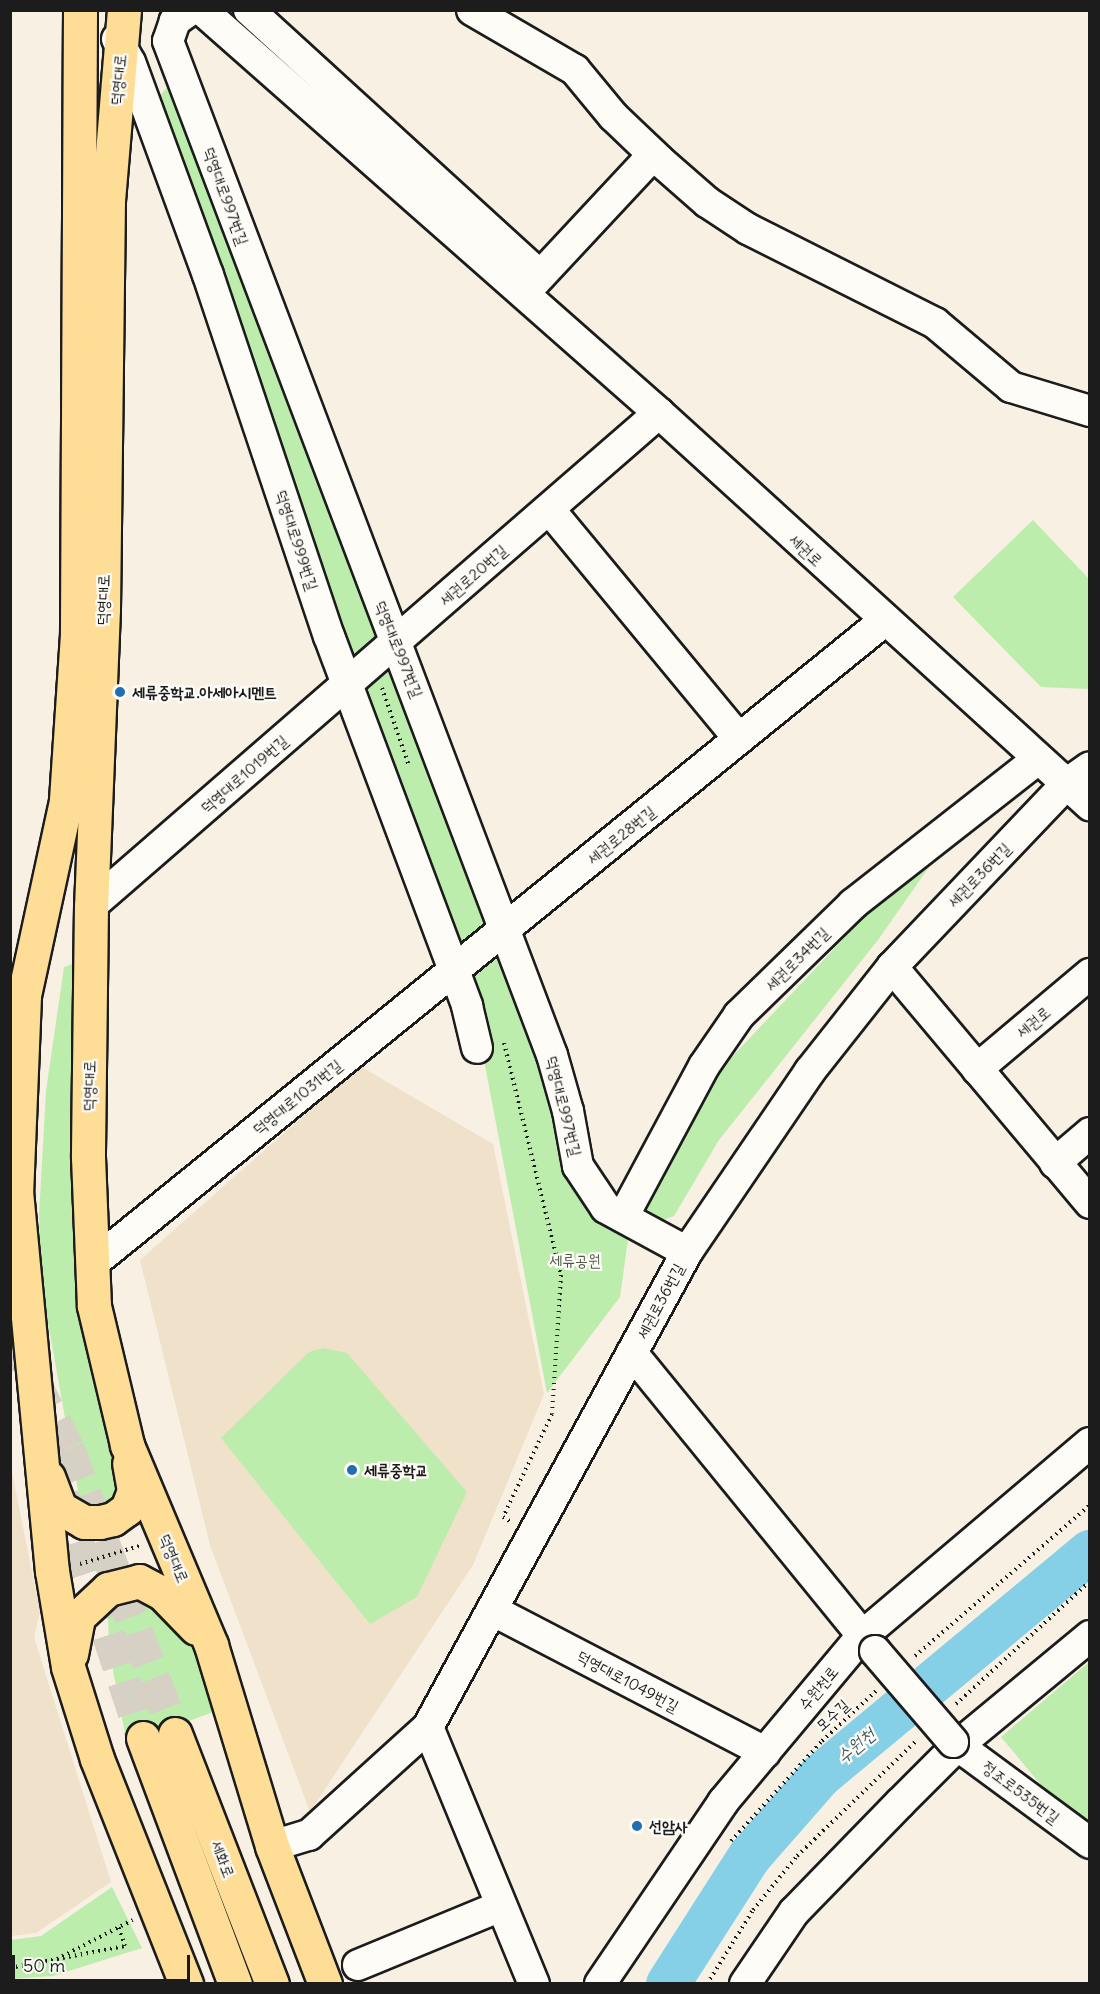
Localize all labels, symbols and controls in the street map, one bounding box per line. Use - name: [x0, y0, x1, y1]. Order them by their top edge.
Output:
- street label: 덕영대로: [106, 54, 130, 106]
- street label: 덕영대로997번길: [199, 144, 253, 248]
- street label: 덕영대로999번길: [272, 487, 322, 593]
- street label: 세권로: [785, 530, 827, 570]
- street label: 세권로20번길: [435, 540, 511, 610]
- street label: 덕영대로: [93, 574, 113, 626]
- street label: 덕영대로997번길: [371, 597, 427, 701]
- place label: 세류중학교.아세아시멘트: [132, 682, 277, 702]
- marker: 세류중학교.아세아시멘트: [113, 685, 127, 699]
- street label: 덕영대로1019번길: [196, 731, 292, 817]
- street label: 세권로28번길: [583, 802, 659, 868]
- street label: 세권로36번길: [943, 839, 1015, 911]
- street label: 세권로34번길: [761, 923, 833, 995]
- street label: 세권로: [1012, 1002, 1054, 1042]
- street label: 덕영대로997번길: [542, 1053, 586, 1159]
- street label: 덕영대로1031번길: [248, 1055, 346, 1139]
- street label: 덕영대로: [79, 1060, 99, 1112]
- park label: 세류공원: [549, 1250, 601, 1270]
- street label: 세권로36번길: [632, 1260, 688, 1342]
- place label: 세류중학교: [364, 1460, 428, 1480]
- marker: 세류중학교: [345, 1463, 359, 1477]
- street label: 덕영대로: [155, 1531, 193, 1585]
- street label: 덕영대로1049번길: [574, 1646, 682, 1716]
- street label: 수원천로: [794, 1662, 842, 1714]
- street label: 모수길: [811, 1695, 853, 1735]
- water label: 수원천: [832, 1724, 880, 1768]
- street label: 정조로535번길: [979, 1757, 1063, 1827]
- place label: 선암사: [649, 1816, 688, 1836]
- marker: 선암사: [630, 1819, 644, 1833]
- street label: 세화로: [207, 1838, 239, 1880]
- scale bar: [15, 1943, 194, 1981]
- text: 50 m: [23, 1954, 65, 1977]

